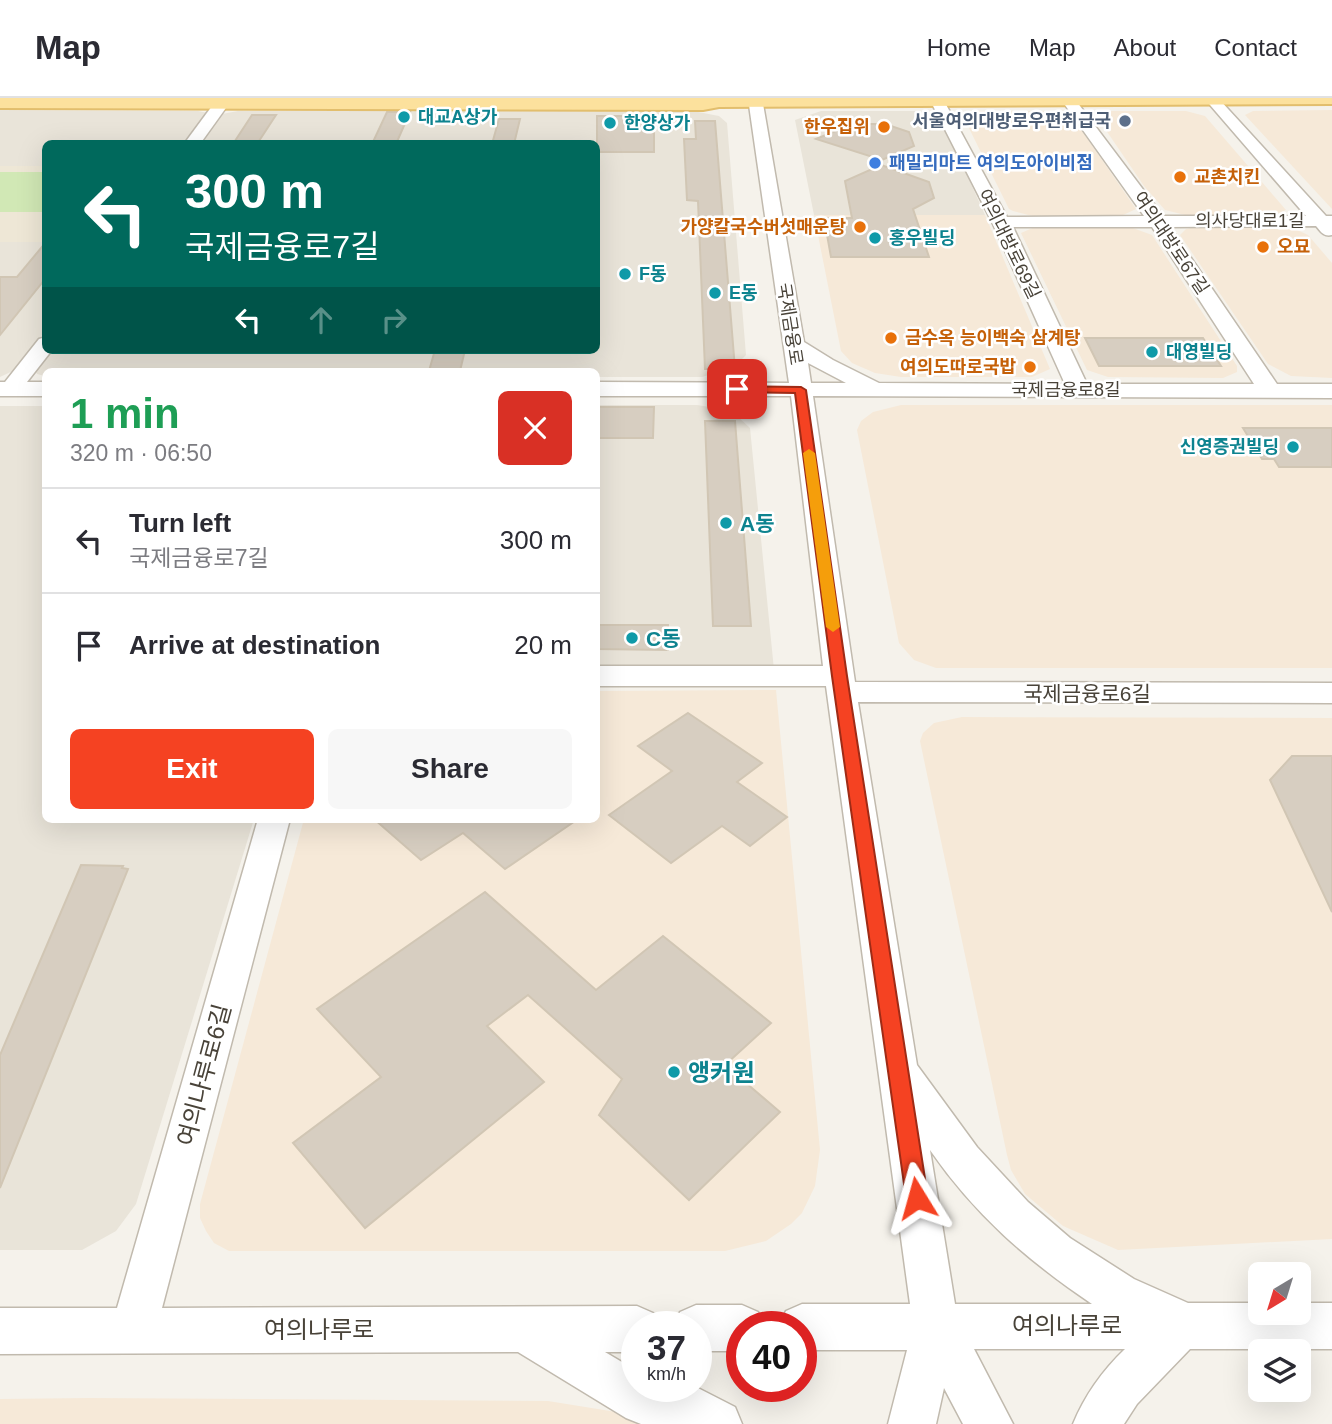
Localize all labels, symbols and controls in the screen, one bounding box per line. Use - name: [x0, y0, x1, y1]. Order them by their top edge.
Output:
- text: Map: [35, 29, 101, 66]
- text: Home: [927, 34, 991, 61]
- text: Map: [1029, 34, 1076, 61]
- text: About: [1114, 34, 1176, 61]
- text: Contact: [1214, 34, 1297, 61]
- place label: 대교A상가: [418, 107, 498, 127]
- marker: 대교A상가: [396, 109, 412, 125]
- place label: 서울여의대방로우편취급국: [912, 111, 1111, 131]
- place label: 한양상가: [624, 113, 691, 133]
- marker: 서울여의대방로우편취급국: [1117, 113, 1133, 129]
- marker: 한양상가: [602, 115, 618, 131]
- place label: 한우집위: [804, 117, 870, 137]
- marker: 한우집위: [876, 119, 892, 135]
- place label: 패밀리마트 여의도아이비점: [889, 153, 1093, 173]
- marker: 패밀리마트 여의도아이비점: [867, 155, 883, 171]
- text: 300 m: [185, 164, 324, 218]
- place label: 교촌치킨: [1194, 167, 1260, 187]
- icon: left: [70, 168, 161, 259]
- marker: 교촌치킨: [1172, 169, 1188, 185]
- street label: 여의대방로69길: [974, 186, 1044, 302]
- street label: 여의대방로67길: [1129, 188, 1213, 298]
- street label: 의사당대로1길: [1195, 211, 1305, 231]
- place label: 가양칼국수버섯매운탕: [680, 217, 846, 237]
- marker: 가양칼국수버섯매운탕: [852, 219, 868, 235]
- place label: 홍우빌딩: [889, 228, 955, 248]
- text: 국제금융로7길: [185, 229, 379, 265]
- marker: 홍우빌딩: [867, 230, 883, 246]
- place label: 오묘: [1277, 237, 1311, 257]
- marker: 오묘: [1255, 239, 1271, 255]
- place label: F동: [639, 264, 667, 284]
- marker: F동: [617, 266, 633, 282]
- street label: 국제금융로: [774, 282, 806, 366]
- place label: E동: [729, 283, 758, 303]
- marker: E동: [707, 285, 723, 301]
- icon: left: [229, 301, 267, 339]
- icon: ahead: [302, 301, 340, 339]
- icon: right: [375, 301, 413, 339]
- place label: 금수옥 능이백숙 삼계탕: [905, 328, 1081, 348]
- marker: 금수옥 능이백숙 삼계탕: [883, 330, 899, 346]
- place label: 대영빌딩: [1166, 342, 1232, 362]
- marker: 대영빌딩: [1144, 344, 1160, 360]
- place label: 여의도따로국밥: [900, 357, 1016, 377]
- pin: [707, 359, 767, 419]
- marker: 여의도따로국밥: [1022, 359, 1038, 375]
- icon: arrive: [718, 370, 756, 408]
- street label: 국제금융로8길: [1011, 380, 1121, 400]
- text: 1 min: [70, 390, 180, 437]
- button: close: [498, 391, 572, 465]
- place label: 신영증권빌딩: [1180, 437, 1279, 457]
- marker: 신영증권빌딩: [1285, 439, 1301, 455]
- text: 320 m · 06:50: [70, 440, 212, 466]
- text: Turn left: [129, 508, 231, 538]
- place label: A동: [740, 512, 775, 535]
- marker: A동: [718, 515, 734, 531]
- icon: left: [70, 522, 108, 560]
- text: 300 m: [500, 525, 572, 555]
- text: 국제금융로7길: [129, 545, 269, 571]
- icon: arrive: [70, 627, 108, 665]
- place label: C동: [646, 627, 681, 650]
- text: Arrive at destination: [129, 630, 380, 660]
- text: 20 m: [514, 630, 572, 660]
- marker: C동: [624, 630, 640, 646]
- street label: 국제금융로6길: [1023, 682, 1151, 705]
- button: Exit: [70, 729, 314, 809]
- button: Share: [328, 729, 572, 809]
- street label: 여의나루로6길: [172, 1001, 236, 1149]
- place label: 앵커원: [688, 1059, 754, 1086]
- marker: 앵커원: [666, 1064, 682, 1080]
- position arrow: [880, 1161, 954, 1235]
- north arrow: [1248, 1262, 1311, 1325]
- map controls: [1248, 1262, 1311, 1402]
- speed limit sign: 40: [726, 1311, 817, 1402]
- street label: 여의나루로: [1012, 1312, 1122, 1339]
- street label: 여의나루로: [264, 1316, 374, 1343]
- text: 37: [647, 1328, 686, 1367]
- button: layers: [1248, 1339, 1311, 1402]
- text: km/h: [647, 1364, 686, 1384]

